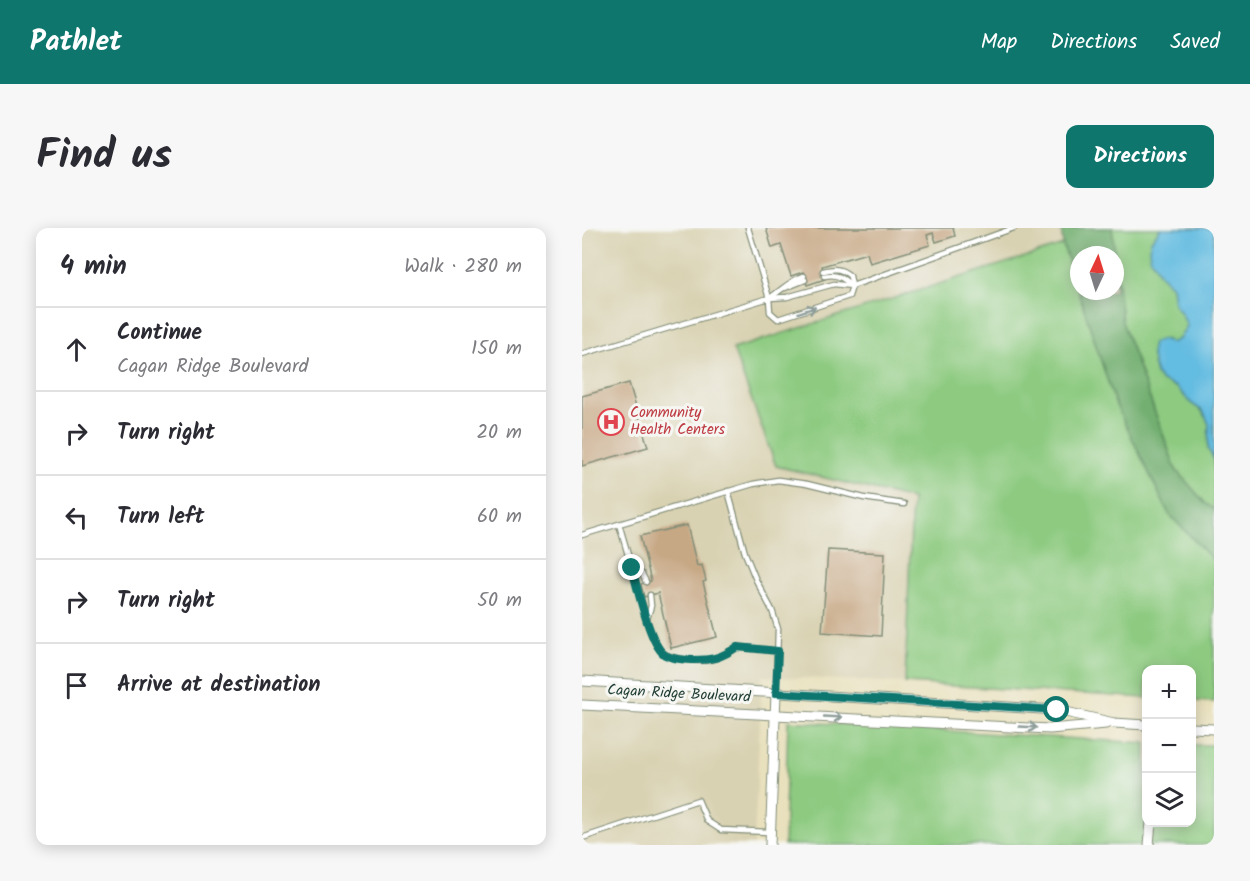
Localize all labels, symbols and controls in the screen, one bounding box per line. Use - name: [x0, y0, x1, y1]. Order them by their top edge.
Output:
- text: Pathlet: [30, 20, 122, 65]
- text: Map: [981, 26, 1017, 59]
- text: Directions: [1050, 26, 1137, 59]
- text: Saved: [1170, 26, 1220, 59]
- text: Find us: [36, 123, 172, 190]
- button: Directions: [1066, 125, 1214, 188]
- text: 4 min: [60, 246, 127, 288]
- north arrow: [1070, 246, 1124, 300]
- text: Walk · 280 m: [404, 251, 522, 283]
- one-way arrow: [797, 304, 816, 315]
- text: Continue: [117, 316, 202, 351]
- icon: ahead: [60, 333, 93, 366]
- text: 150 m: [471, 333, 522, 365]
- text: Cagan Ridge Boulevard: [117, 351, 309, 383]
- place label: Community Health Centers: [630, 401, 726, 442]
- hospital icon: Community Health Centers: [596, 407, 626, 437]
- text: Turn right: [117, 416, 215, 451]
- icon: right: [60, 417, 93, 450]
- text: 20 m: [476, 417, 522, 449]
- text: Turn left: [117, 500, 204, 535]
- icon: left: [60, 501, 93, 534]
- text: 60 m: [477, 501, 522, 533]
- route end: [618, 554, 644, 580]
- text: Turn right: [117, 584, 215, 619]
- icon: right: [60, 585, 93, 618]
- text: 50 m: [477, 585, 522, 617]
- map controls: [1142, 665, 1196, 827]
- button: +: [1142, 665, 1196, 719]
- text: Arrive at destination: [117, 668, 320, 703]
- icon: arrive: [60, 669, 93, 702]
- street label: Cagan Ridge Boulevard: [607, 678, 752, 710]
- route start: [1043, 696, 1069, 722]
- one-way arrow: [823, 712, 843, 723]
- button: −: [1142, 719, 1196, 773]
- one-way arrow: [1017, 722, 1037, 733]
- button: layers: [1142, 773, 1196, 827]

